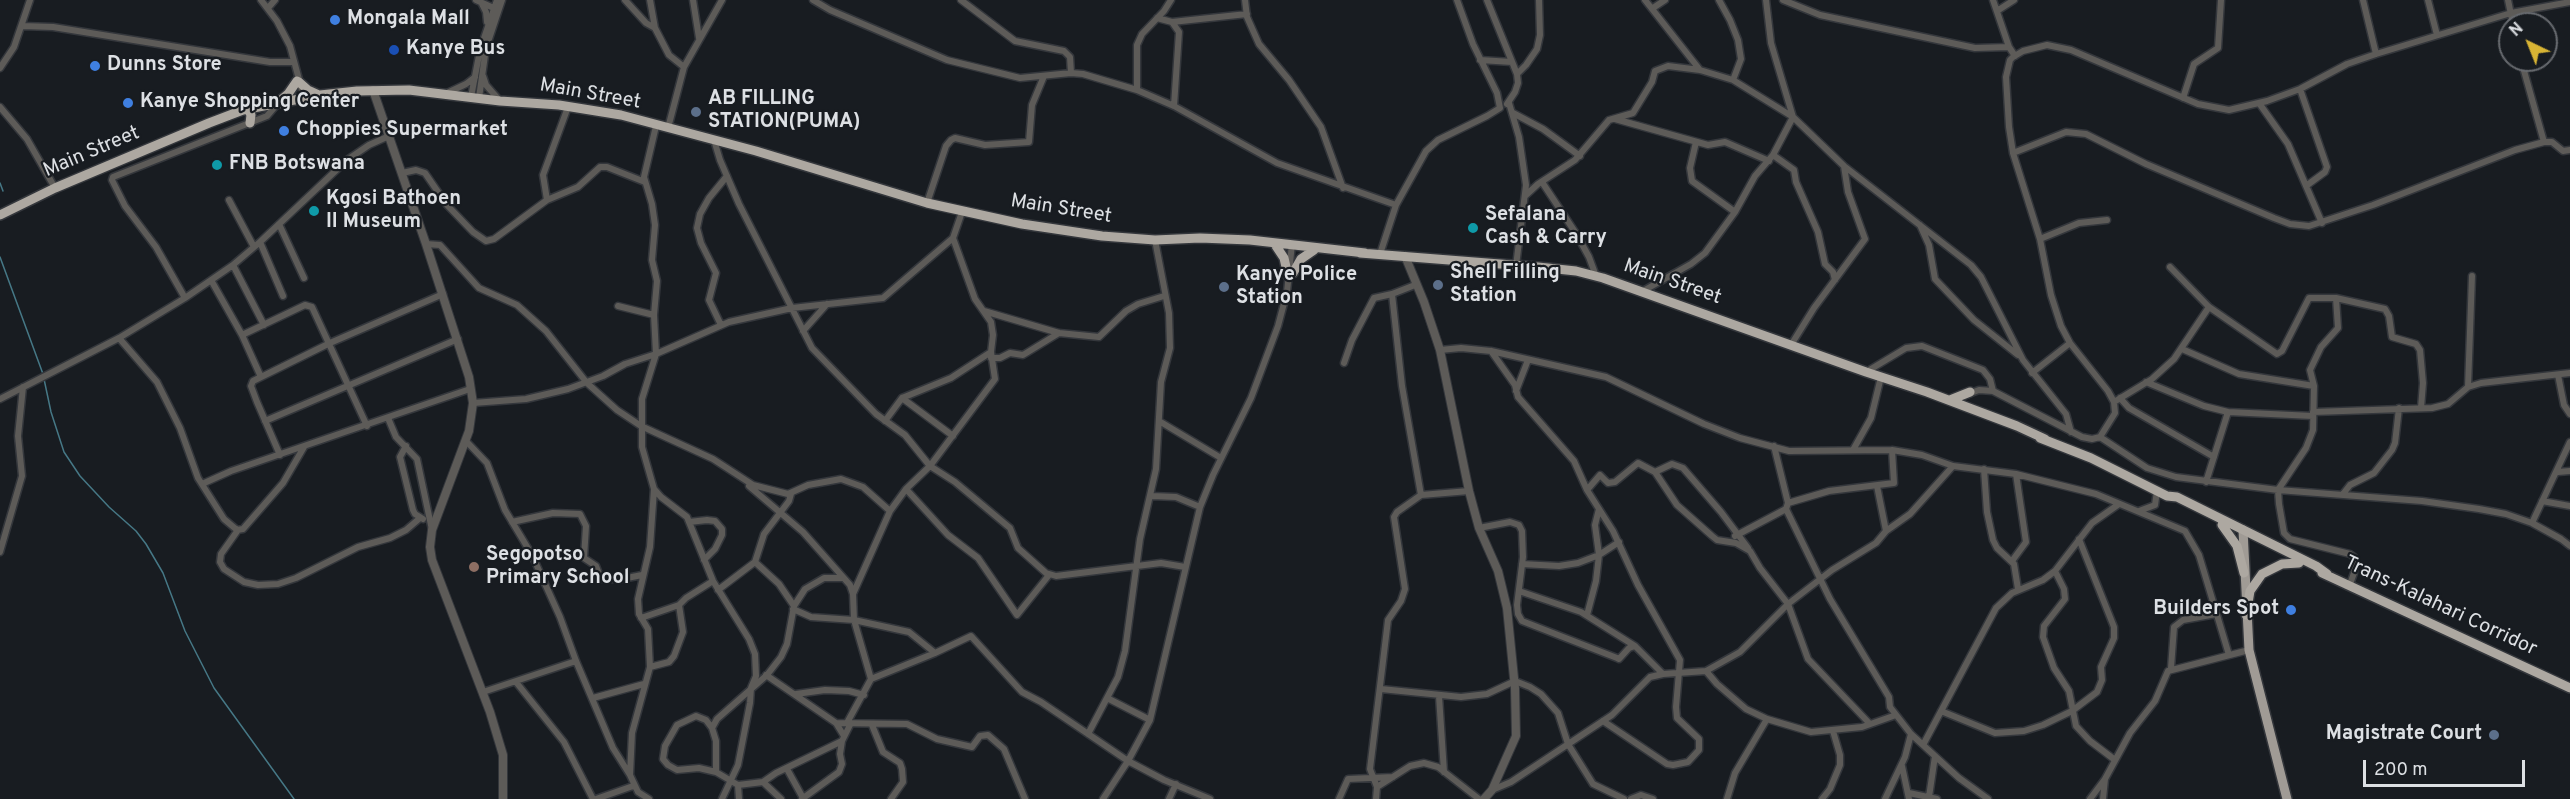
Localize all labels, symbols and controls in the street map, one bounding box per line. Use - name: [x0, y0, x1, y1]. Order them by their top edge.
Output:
- place label: Mongala Mall: [347, 8, 470, 32]
- north arrow: [2498, 12, 2558, 72]
- marker: Mongala Mall: [328, 13, 342, 27]
- text: N: [2506, 19, 2528, 42]
- place label: Kanye Bus: [406, 38, 505, 62]
- marker: Kanye Bus: [387, 43, 401, 57]
- place label: Dunns Store: [107, 54, 222, 78]
- marker: Dunns Store: [88, 59, 102, 73]
- street label: Main Street: [538, 74, 642, 116]
- place label: AB FILLING STATION(PUMA): [708, 88, 861, 135]
- place label: Kanye Shopping Center: [140, 91, 359, 115]
- marker: Kanye Shopping Center: [121, 96, 135, 110]
- marker: AB FILLING STATION(PUMA): [689, 105, 703, 119]
- place label: Choppies Supermarket: [296, 119, 508, 143]
- street label: Main Street: [40, 122, 144, 184]
- marker: Choppies Supermarket: [277, 124, 291, 138]
- place label: FNB Botswana: [229, 153, 365, 177]
- marker: FNB Botswana: [210, 158, 224, 172]
- place label: Kgosi Bathoen II Museum: [326, 188, 461, 235]
- street label: Main Street: [1009, 190, 1113, 230]
- marker: Kgosi Bathoen II Museum: [307, 204, 321, 218]
- place label: Sefalana Cash & Carry: [1485, 204, 1607, 251]
- marker: Sefalana Cash & Carry: [1466, 221, 1480, 235]
- street label: Main Street: [1620, 255, 1724, 311]
- place label: Shell Filling Station: [1450, 262, 1560, 309]
- place label: Kanye Police Station: [1236, 264, 1357, 311]
- marker: Shell Filling Station: [1431, 278, 1445, 292]
- marker: Kanye Police Station: [1217, 280, 1231, 294]
- place label: Segopotso Primary School: [486, 544, 630, 591]
- street label: Trans-Kalahari Corridor: [2340, 552, 2540, 662]
- marker: Segopotso Primary School: [467, 560, 481, 574]
- place label: Builders Spot: [2153, 598, 2279, 622]
- marker: Builders Spot: [2284, 603, 2298, 617]
- place label: Magistrate Court: [2326, 723, 2482, 747]
- marker: Magistrate Court: [2487, 728, 2501, 742]
- scale bar: [2366, 748, 2528, 786]
- text: 200 m: [2374, 759, 2427, 782]

